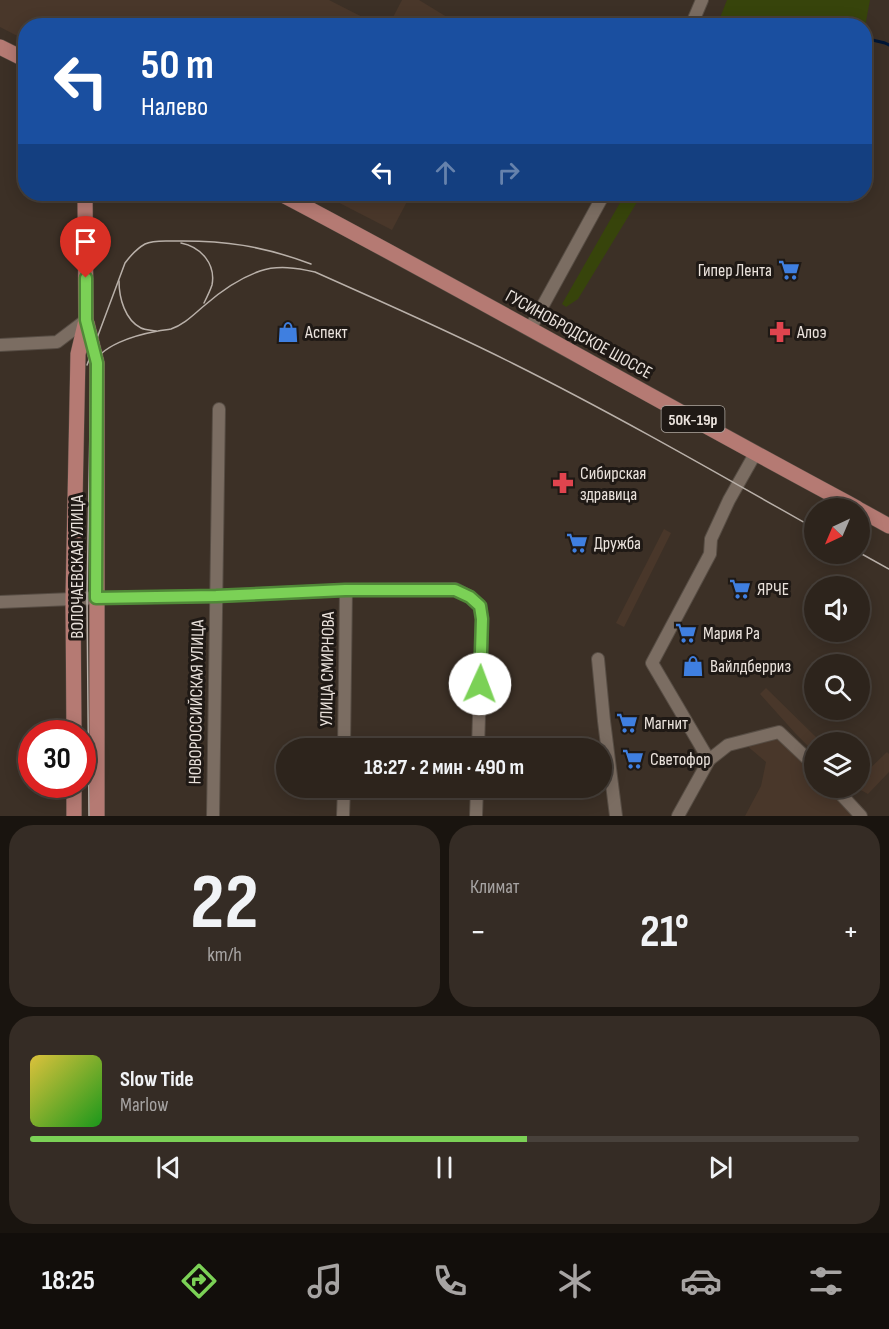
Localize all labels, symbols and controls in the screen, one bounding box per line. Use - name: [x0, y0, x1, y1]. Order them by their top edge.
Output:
- text: 50 m: [141, 40, 214, 91]
- icon: left: [42, 42, 120, 120]
- text: Налево: [141, 91, 208, 123]
- icon: left: [366, 156, 399, 189]
- icon: ahead: [429, 156, 462, 189]
- icon: right: [492, 156, 525, 189]
- pin: [60, 216, 111, 278]
- icon: arrive: [69, 225, 102, 258]
- supermarket icon: Гипер Лента: [777, 258, 801, 282]
- place label: Гипер Лента: [698, 260, 772, 281]
- street label: ГУСИНОБРОДСКОЕ ШОССЕ: [502, 285, 656, 383]
- shop icon: Аспект: [276, 320, 300, 344]
- pharmacy icon: Алоэ: [768, 320, 792, 344]
- place label: Аспект: [304, 322, 348, 343]
- place label: Алоэ: [796, 322, 827, 343]
- road number: 50К-19р: [662, 406, 724, 432]
- place label: Сибирская здравица: [580, 463, 646, 505]
- pharmacy icon: Сибирская здравица: [551, 471, 575, 495]
- street label: ВОЛОЧАЕВСКАЯ УЛИЦА: [67, 495, 88, 639]
- north arrow: [804, 498, 870, 564]
- map controls: [804, 498, 870, 798]
- supermarket icon: Дружба: [565, 531, 589, 555]
- place label: Дружба: [594, 533, 641, 554]
- button: sound: [804, 576, 870, 642]
- supermarket icon: ЯРЧЕ: [728, 577, 752, 601]
- place label: ЯРЧЕ: [757, 579, 789, 600]
- street label: УЛИЦА СМИРНОВА: [316, 611, 339, 727]
- street label: НОВОРОССИЙСКАЯ УЛИЦА: [185, 619, 208, 785]
- supermarket icon: Мария Ра: [674, 621, 698, 645]
- place label: Мария Ра: [703, 623, 760, 644]
- position arrow: [448, 652, 512, 716]
- shop icon: Вайлдберриз: [681, 654, 705, 678]
- button: search: [804, 654, 870, 720]
- place label: Вайлдберриз: [710, 656, 791, 677]
- supermarket icon: Магнит: [615, 711, 639, 735]
- place label: Магнит: [644, 713, 688, 734]
- speed limit sign: 30: [18, 720, 96, 798]
- button: layers: [804, 732, 870, 798]
- supermarket icon: Светофор: [621, 747, 645, 771]
- place label: Светофор: [650, 749, 711, 770]
- text: 18:27 · 2 мин · 490 m: [364, 754, 524, 781]
- text: 22: [190, 857, 259, 950]
- text: Климат: [470, 875, 520, 899]
- text: 21°: [640, 905, 689, 960]
- text: −: [470, 912, 486, 952]
- text: +: [843, 912, 859, 952]
- text: km/h: [207, 943, 242, 967]
- text: Slow Tide: [120, 1066, 194, 1093]
- text: Marlow: [120, 1093, 168, 1117]
- icon: previous: [152, 1151, 185, 1184]
- icon: pause: [428, 1151, 461, 1184]
- icon: next: [704, 1151, 737, 1184]
- icon: directions: [178, 1260, 220, 1302]
- icon: music: [304, 1260, 346, 1302]
- icon: phone: [429, 1260, 471, 1302]
- icon: climate: [554, 1260, 596, 1302]
- icon: car: [680, 1260, 722, 1302]
- icon: filters: [805, 1260, 847, 1302]
- text: 18:25: [42, 1265, 95, 1297]

